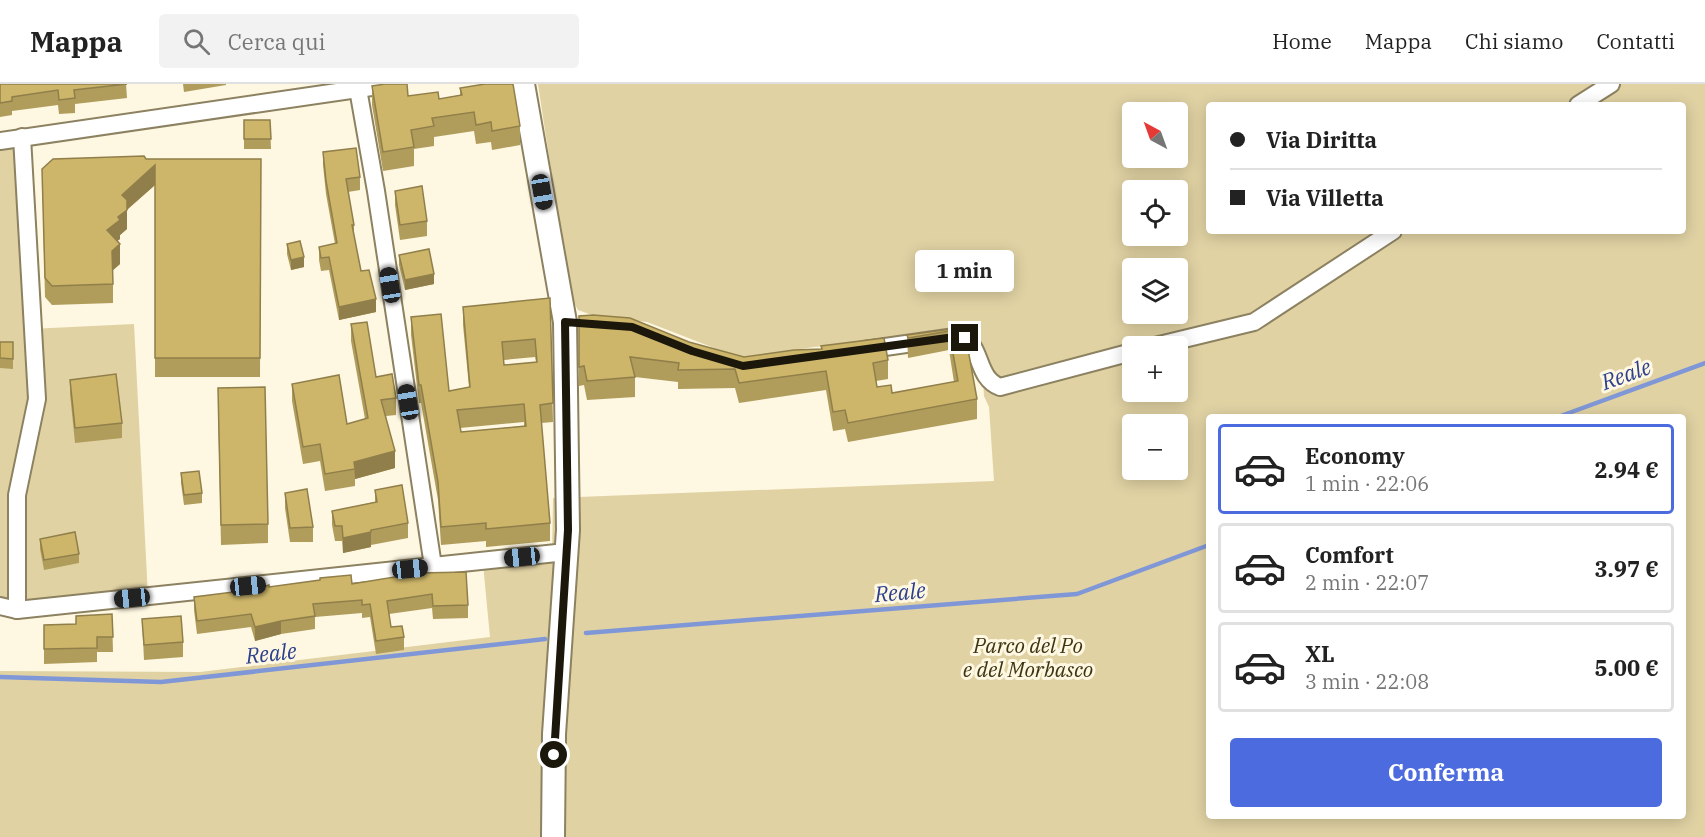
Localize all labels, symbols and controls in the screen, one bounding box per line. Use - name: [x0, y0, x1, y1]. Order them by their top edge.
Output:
- search box: [159, 14, 579, 68]
- text: Mappa: [30, 23, 123, 60]
- icon: search: [180, 25, 213, 58]
- text: Cerca qui: [228, 27, 326, 56]
- text: Home: [1272, 27, 1332, 55]
- text: Mappa: [1365, 27, 1432, 55]
- text: Chi siamo: [1465, 27, 1563, 55]
- text: Contatti: [1596, 27, 1675, 55]
- north arrow: [1122, 102, 1188, 168]
- map controls: [1122, 102, 1188, 480]
- text: Via Diritta: [1266, 125, 1377, 154]
- car: [530, 173, 554, 211]
- button: locate: [1122, 180, 1188, 246]
- text: Via Villetta: [1266, 183, 1384, 212]
- callout: 1 min: [916, 251, 1014, 293]
- text: 1 min: [937, 257, 993, 284]
- button: layers: [1122, 258, 1188, 324]
- car: [378, 266, 402, 304]
- route end: [951, 324, 978, 351]
- button: +: [1122, 336, 1188, 402]
- water label: Reale: [1596, 351, 1655, 396]
- car: [396, 383, 420, 421]
- button: −: [1122, 414, 1188, 480]
- text: Economy: [1305, 441, 1405, 470]
- icon: car: [1233, 442, 1287, 496]
- text: 2.94 €: [1594, 455, 1659, 484]
- text: 1 min · 22:06: [1305, 470, 1429, 497]
- text: Comfort: [1305, 540, 1394, 569]
- icon: car: [1233, 541, 1287, 595]
- car: [503, 546, 541, 568]
- text: 3.97 €: [1594, 554, 1659, 583]
- car: [391, 558, 429, 580]
- text: 2 min · 22:07: [1305, 569, 1429, 596]
- car: [229, 575, 267, 597]
- water label: Reale: [872, 575, 927, 608]
- car: [113, 587, 151, 609]
- park label: Parco del Po e del Morbasco: [963, 631, 1093, 683]
- water label: Reale: [243, 635, 298, 670]
- text: XL: [1305, 639, 1335, 668]
- icon: car: [1233, 640, 1287, 694]
- text: 5.00 €: [1594, 653, 1659, 682]
- text: 3 min · 22:08: [1305, 668, 1429, 695]
- button: Conferma: [1230, 738, 1662, 807]
- route start: [540, 741, 567, 768]

